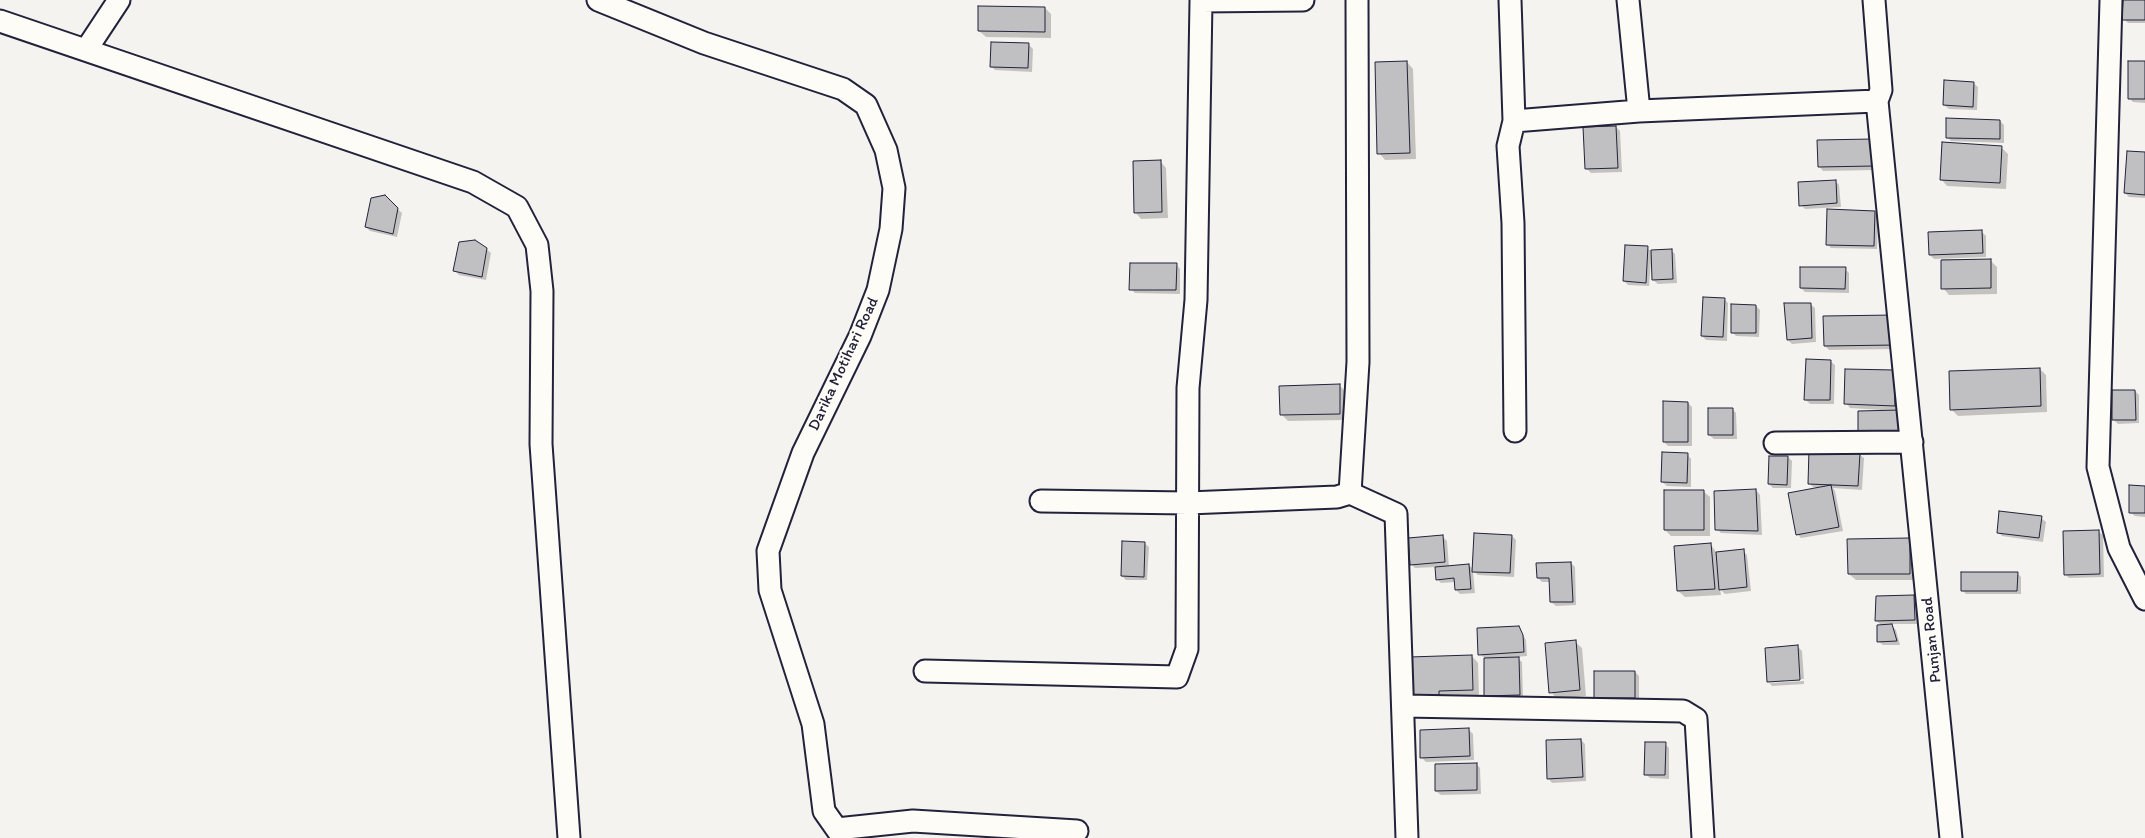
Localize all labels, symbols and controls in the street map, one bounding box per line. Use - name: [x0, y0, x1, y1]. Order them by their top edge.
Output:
- street label: Darika Motihari Road: [805, 294, 883, 434]
- street label: Punjan Road: [1918, 596, 1946, 684]

